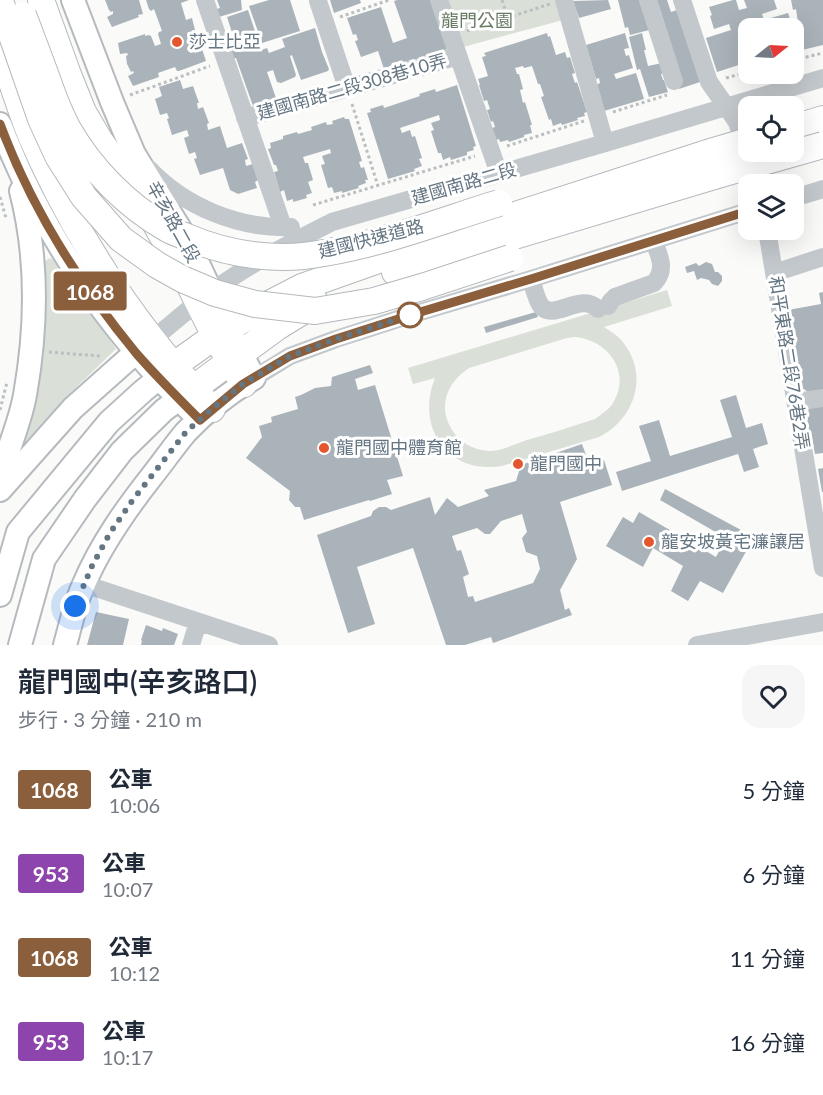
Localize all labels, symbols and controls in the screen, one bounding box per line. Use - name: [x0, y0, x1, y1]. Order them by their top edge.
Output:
- park label: 龍門公園: [441, 9, 513, 31]
- north arrow: [738, 18, 804, 84]
- map controls: [738, 18, 804, 240]
- place label: 莎士比亞: [189, 30, 261, 52]
- marker: 莎士比亞: [170, 35, 184, 49]
- street label: 建國南路二段308巷10弄: [254, 48, 449, 124]
- button: locate: [738, 96, 804, 162]
- street label: 建國南路二段: [409, 158, 519, 208]
- button: layers: [738, 174, 804, 240]
- street label: 辛亥路二段: [142, 177, 205, 266]
- street label: 建國快速道路: [316, 214, 426, 262]
- line badge: 1068: [48, 272, 132, 310]
- street label: 和平東路二段76巷2弄: [765, 275, 815, 451]
- text: 1068: [66, 279, 114, 304]
- unlabelled marker: [397, 302, 423, 328]
- place label: 龍門國中體育館: [336, 436, 462, 458]
- marker: 龍門國中體育館: [317, 441, 331, 455]
- place label: 龍門國中: [530, 452, 602, 474]
- marker: 龍門國中: [511, 457, 525, 471]
- place label: 龍安坡黃宅濂讓居: [661, 530, 805, 552]
- marker: 龍安坡黃宅濂讓居: [642, 535, 656, 549]
- your location: [60, 591, 90, 621]
- text: 龍門國中(辛亥路口): [18, 664, 257, 698]
- button: heart: [742, 665, 805, 728]
- text: 步行 · 3 分鐘 · 210 m: [18, 707, 202, 731]
- text: 公車: [109, 765, 153, 792]
- text: 1068: [30, 777, 79, 802]
- text: 5 分鐘: [743, 777, 805, 804]
- text: 10:06: [109, 793, 160, 817]
- text: 公車: [102, 849, 146, 876]
- text: 953: [33, 861, 69, 886]
- text: 6 分鐘: [743, 861, 805, 888]
- text: 10:07: [102, 877, 153, 901]
- text: 公車: [109, 933, 153, 960]
- text: 1068: [30, 945, 79, 970]
- text: 11 分鐘: [730, 945, 805, 972]
- text: 10:12: [109, 961, 160, 985]
- text: 公車: [102, 1017, 146, 1044]
- text: 953: [33, 1029, 69, 1054]
- text: 16 分鐘: [730, 1029, 805, 1056]
- text: 10:17: [102, 1045, 153, 1069]

